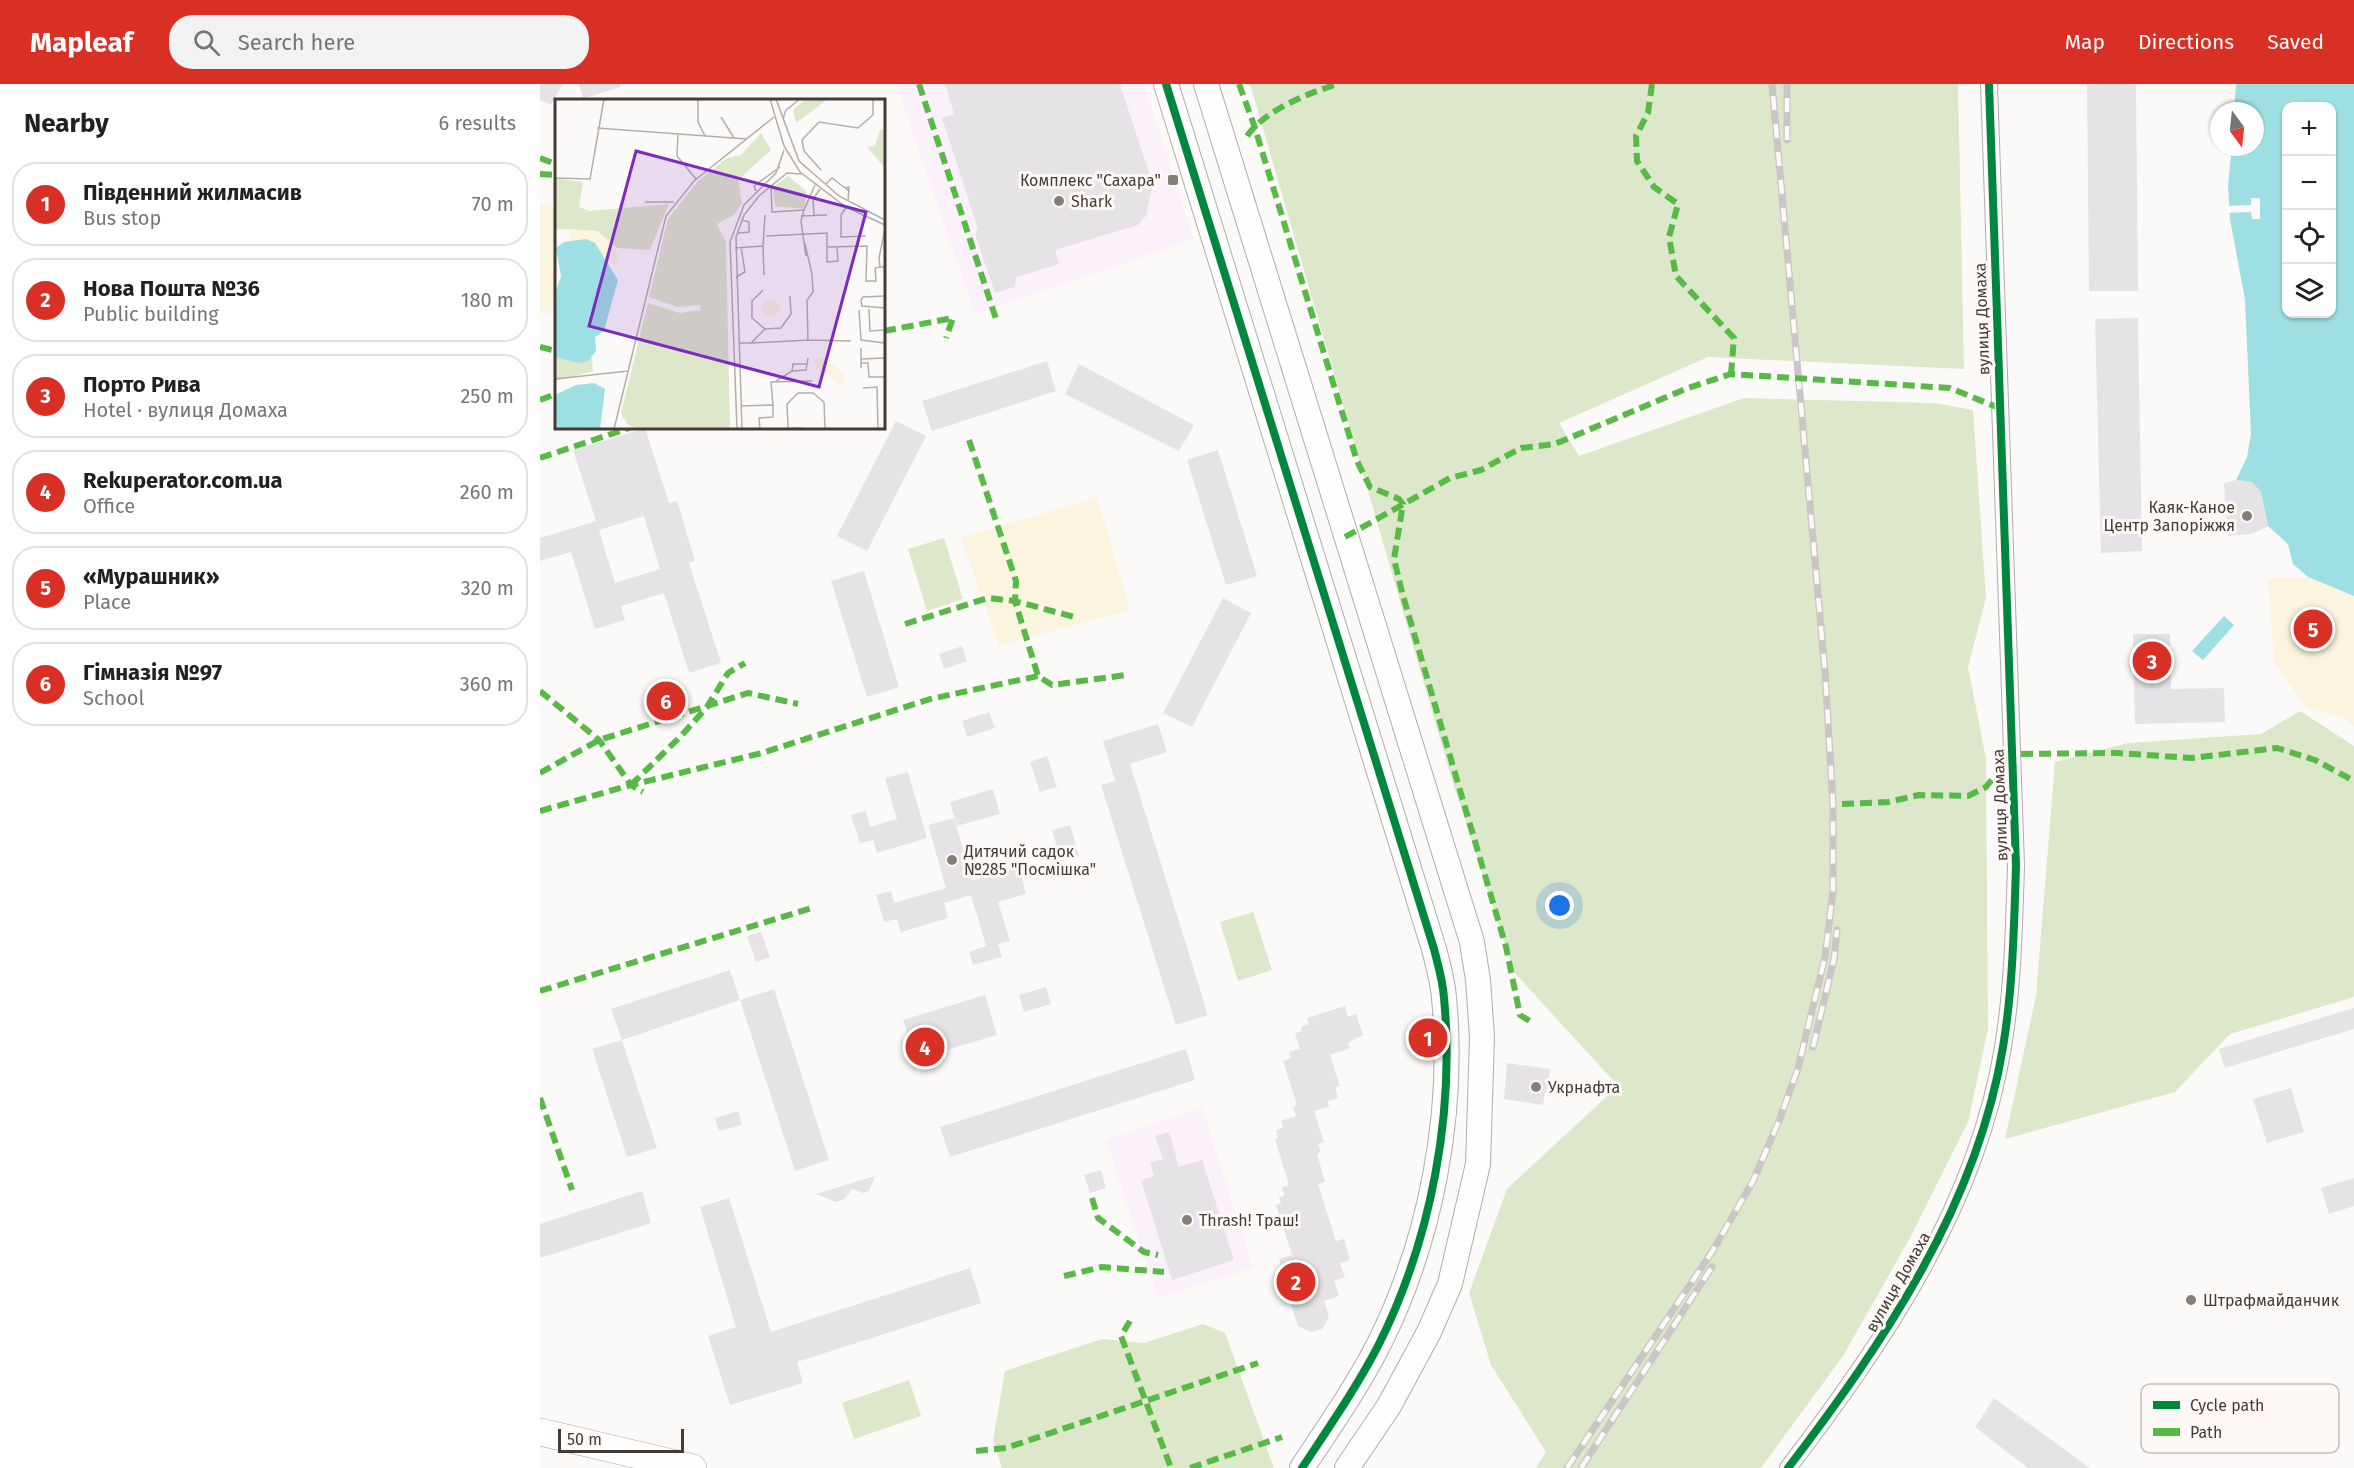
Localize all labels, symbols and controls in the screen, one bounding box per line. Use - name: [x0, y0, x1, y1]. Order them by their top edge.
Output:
- search box: [169, 15, 589, 69]
- text: Mapleaf: [30, 26, 133, 59]
- icon: search: [190, 26, 223, 59]
- text: Search here: [238, 29, 355, 56]
- text: Map: [2065, 29, 2105, 55]
- text: Directions: [2138, 29, 2234, 55]
- text: Saved: [2267, 29, 2324, 55]
- inset map: [555, 99, 885, 429]
- north arrow: [2210, 102, 2264, 156]
- map controls: [2282, 102, 2336, 318]
- button: +: [2282, 102, 2336, 156]
- text: Nearby: [24, 108, 109, 139]
- text: 6 results: [439, 111, 516, 135]
- button: −: [2282, 156, 2336, 210]
- place label: Комплекс "Сахара": [1020, 171, 1161, 190]
- marker: Комплекс "Сахара": [1166, 173, 1180, 187]
- text: Південний жилмасив: [83, 179, 302, 206]
- text: 1: [41, 192, 50, 216]
- text: 70 m: [472, 192, 514, 216]
- place label: Shark: [1071, 192, 1113, 211]
- marker: Shark: [1052, 194, 1066, 208]
- text: Bus stop: [83, 206, 161, 230]
- button: locate: [2282, 210, 2336, 264]
- street label: вулиця Домаха: [1971, 262, 1993, 376]
- button: layers: [2282, 264, 2336, 318]
- text: Нова Пошта №36: [83, 275, 260, 302]
- text: 2: [40, 288, 51, 312]
- text: 180 m: [461, 288, 514, 312]
- text: Public building: [83, 302, 219, 326]
- text: Порто Рива: [83, 371, 201, 398]
- text: 3: [40, 384, 51, 408]
- text: 250 m: [460, 384, 514, 408]
- text: Hotel · вулиця Домаха: [83, 398, 288, 422]
- text: Rekuperator.com.ua: [83, 467, 283, 494]
- text: 4: [40, 480, 51, 504]
- text: 260 m: [460, 480, 514, 504]
- text: Office: [83, 494, 135, 518]
- place label: Каяк-Каное Центр Запоріжжя: [2104, 498, 2235, 535]
- marker: Каяк-Каное Центр Запоріжжя: [2240, 509, 2254, 523]
- text: «Мурашник»: [83, 563, 219, 590]
- text: 5: [40, 576, 51, 600]
- text: 320 m: [461, 576, 514, 600]
- text: Place: [83, 590, 131, 614]
- pin: 5: [2294, 606, 2332, 652]
- pin: 3: [2132, 638, 2172, 684]
- text: Гімназія №97: [83, 659, 222, 686]
- text: 6: [40, 672, 51, 696]
- text: 360 m: [460, 672, 514, 696]
- pin: 6: [646, 678, 686, 724]
- text: School: [83, 686, 144, 710]
- street label: вулиця Домаха: [1989, 748, 2011, 862]
- place label: Дитячий садок №285 "Посмішка": [963, 842, 1096, 879]
- marker: Дитячий садок №285 "Посмішка": [945, 853, 959, 867]
- your location: [1545, 891, 1574, 920]
- pin: 1: [1408, 1016, 1448, 1060]
- pin: 4: [906, 1024, 944, 1070]
- place label: Укрнафта: [1548, 1078, 1620, 1097]
- marker: Укрнафта: [1529, 1080, 1543, 1094]
- place label: Thrash! Траш!: [1199, 1211, 1299, 1230]
- marker: Thrash! Траш!: [1180, 1213, 1194, 1227]
- street label: вулиця Домаха: [1862, 1229, 1934, 1335]
- pin: 2: [1276, 1260, 1316, 1304]
- place label: Штрафмайданчик: [2203, 1291, 2340, 1310]
- marker: Штрафмайданчик: [2184, 1293, 2198, 1307]
- legend: [2141, 1384, 2339, 1453]
- text: Cycle path: [2190, 1396, 2264, 1415]
- text: Path: [2190, 1423, 2222, 1442]
- scale bar: [558, 1426, 684, 1454]
- text: 50 m: [567, 1430, 602, 1449]

